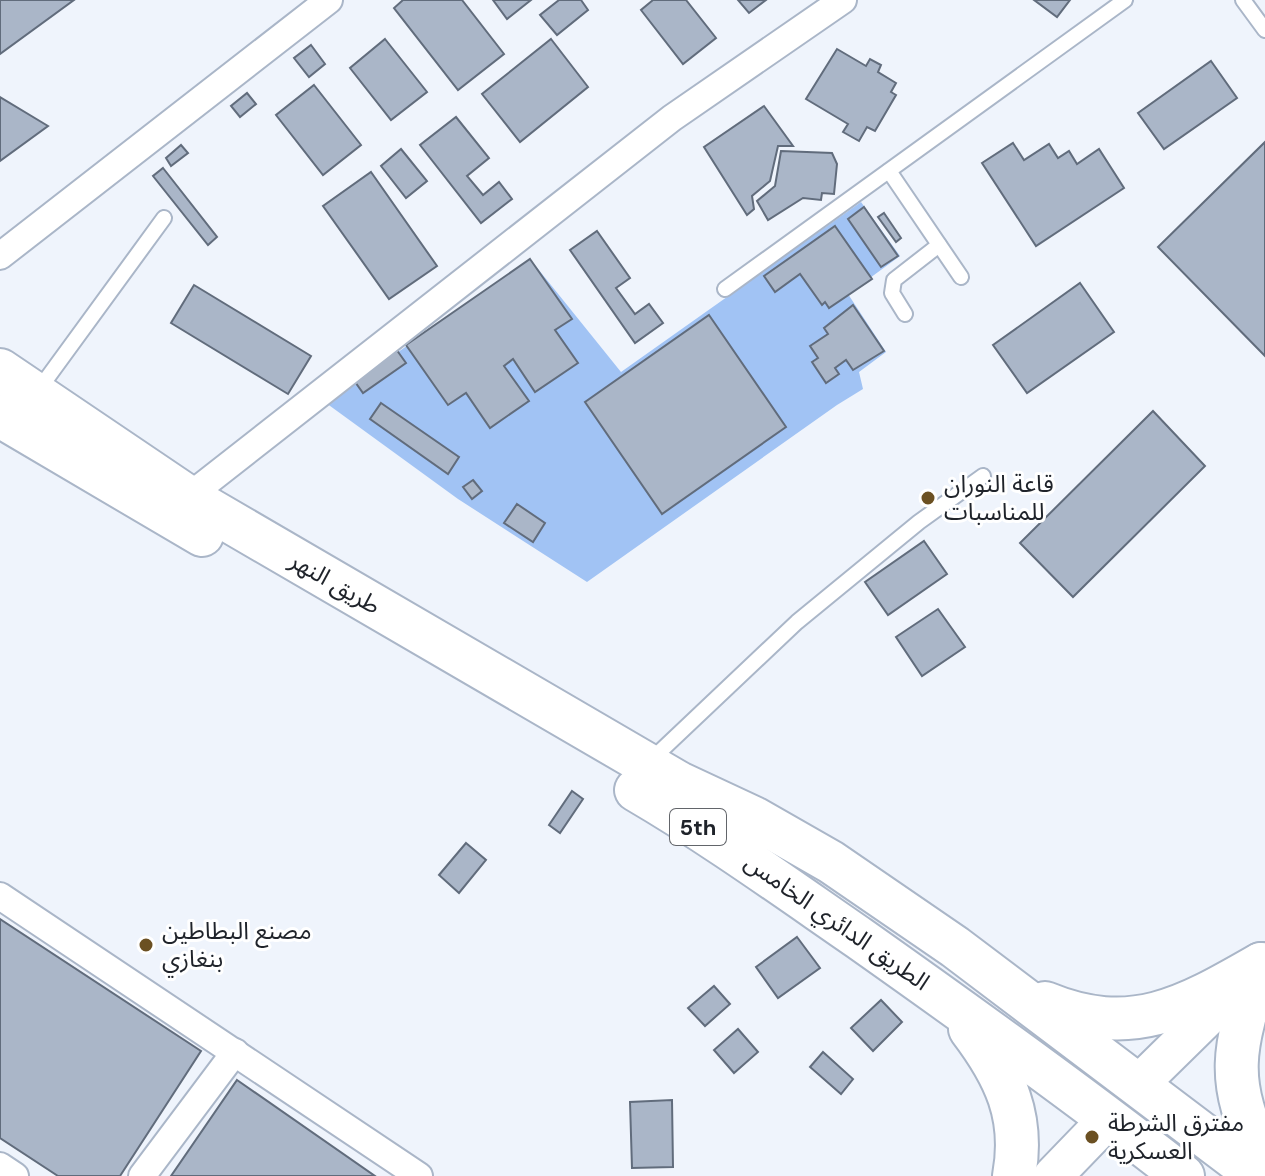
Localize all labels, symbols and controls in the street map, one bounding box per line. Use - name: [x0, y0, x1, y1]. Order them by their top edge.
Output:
- place label: قاعة النوران للمناسبات: [944, 468, 1054, 527]
- marker: قاعة النوران للمناسبات: [919, 489, 937, 507]
- street label: طريق النهر: [283, 544, 386, 621]
- road number: 5th: [670, 809, 726, 845]
- street label: الطريق الدائري الخامس: [737, 846, 936, 1000]
- place label: مصنع البطاطين بنغازي: [162, 915, 312, 978]
- marker: مصنع البطاطين بنغازي: [137, 936, 155, 954]
- place label: مفترق الشرطة العسكرية: [1108, 1107, 1244, 1166]
- marker: مفترق الشرطة العسكرية: [1083, 1128, 1101, 1146]

